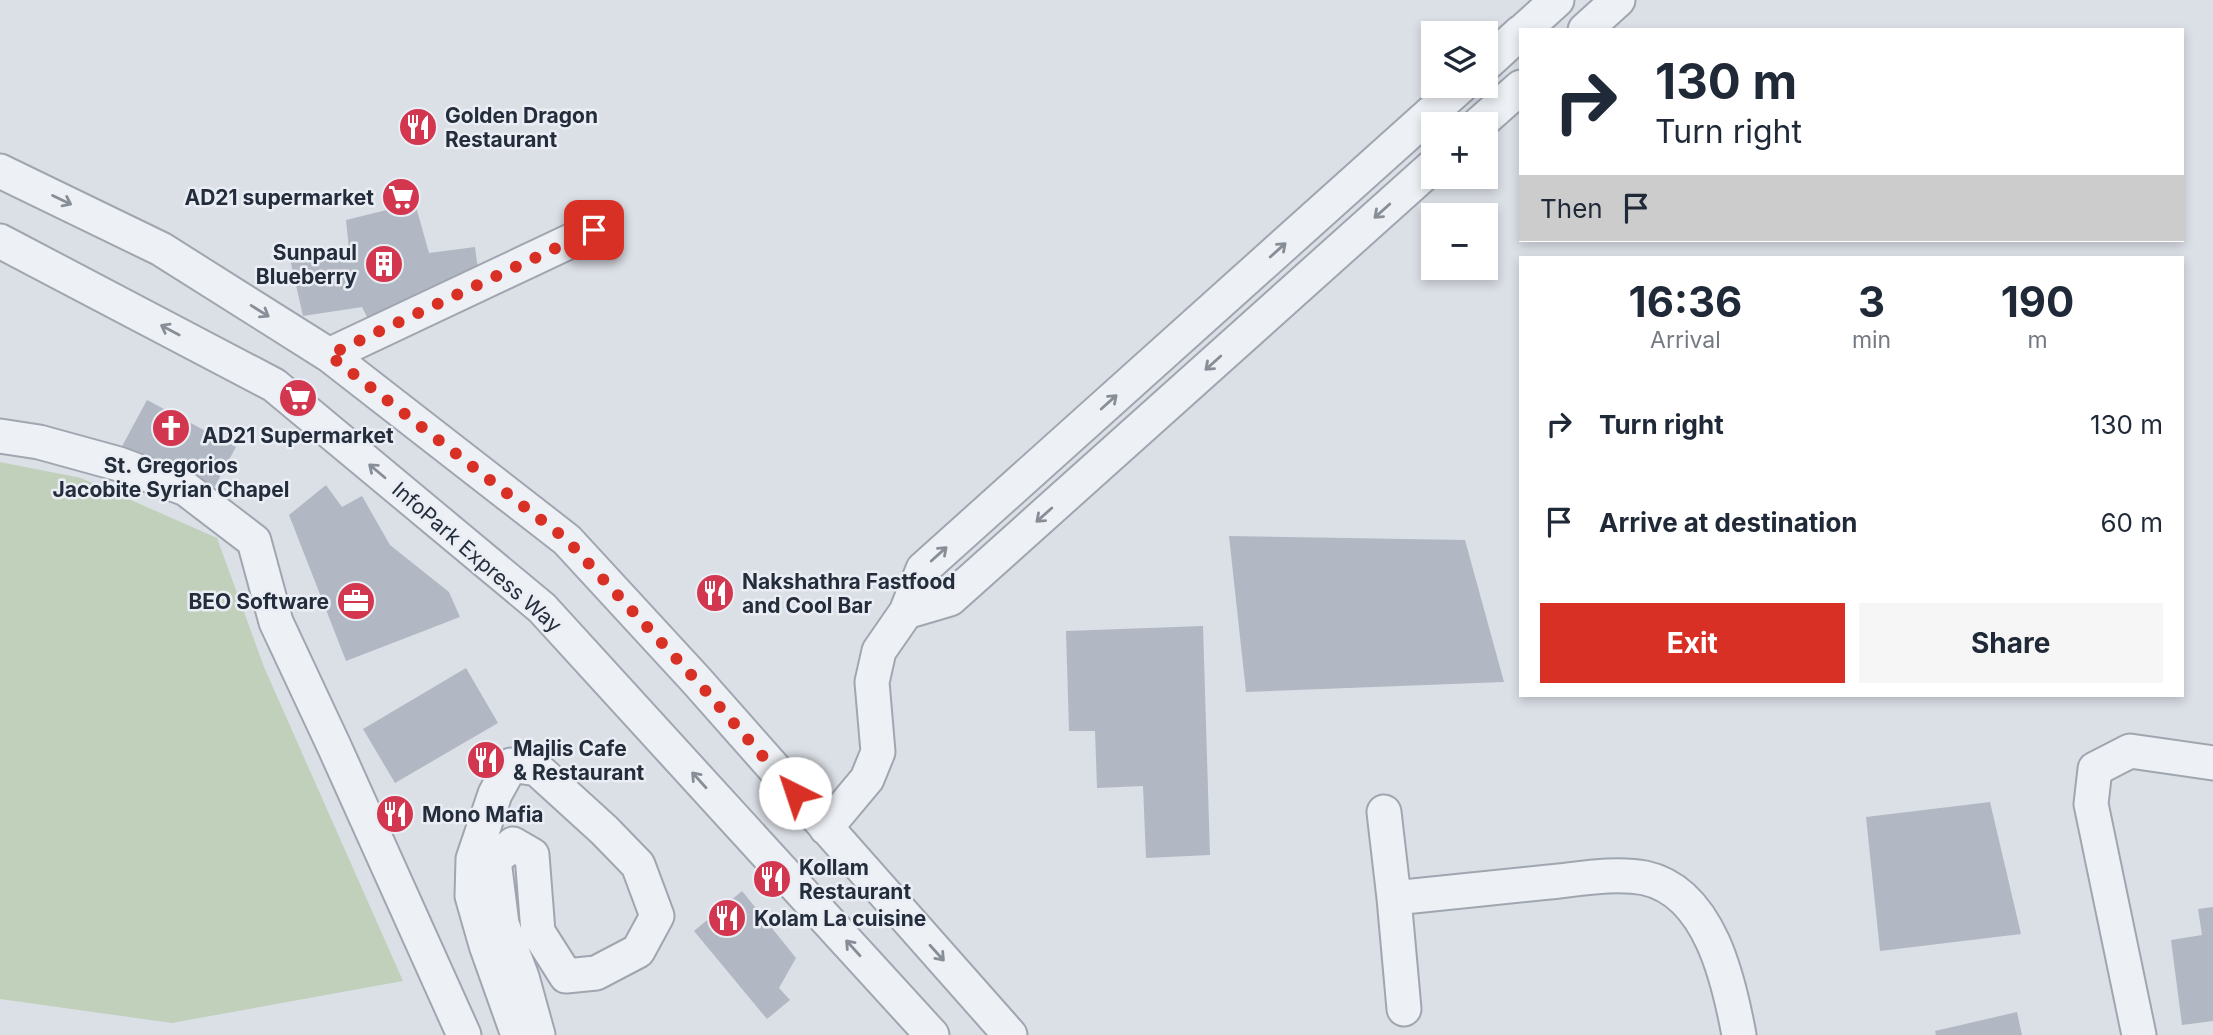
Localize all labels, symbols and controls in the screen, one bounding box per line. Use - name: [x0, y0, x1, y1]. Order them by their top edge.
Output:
- map controls: [1421, 21, 1498, 280]
- button: layers: [1421, 21, 1498, 98]
- text: 130 m: [1655, 52, 1797, 111]
- icon: right: [1540, 56, 1631, 147]
- place label: Golden Dragon Restaurant: [445, 103, 598, 152]
- restaurant icon: Golden Dragon Restaurant: [397, 106, 439, 148]
- button: +: [1421, 112, 1498, 189]
- text: Turn right: [1655, 112, 1802, 151]
- supermarket icon: AD21 supermarket: [380, 176, 422, 218]
- place label: AD21 supermarket: [184, 185, 374, 210]
- icon: arrive: [1617, 189, 1655, 227]
- text: Then: [1540, 193, 1603, 224]
- one-way arrow: [51, 194, 72, 207]
- pin: [564, 200, 624, 260]
- one-way arrow: [1374, 203, 1392, 219]
- button: −: [1421, 203, 1498, 280]
- icon: arrive: [575, 211, 613, 249]
- place label: Sunpaul Blueberry: [256, 240, 357, 289]
- one-way arrow: [1269, 242, 1287, 258]
- building icon: Sunpaul Blueberry: [363, 243, 405, 285]
- text: 16:36: [1629, 276, 1742, 327]
- text: 3: [1858, 276, 1885, 327]
- text: 190: [2001, 276, 2074, 327]
- one-way arrow: [249, 305, 269, 319]
- one-way arrow: [160, 322, 181, 336]
- text: Arrival: [1650, 326, 1721, 354]
- text: min: [1852, 326, 1891, 354]
- text: m: [2028, 326, 2048, 354]
- one-way arrow: [1204, 355, 1222, 371]
- supermarket icon: AD21 Supermarket: [277, 377, 319, 419]
- one-way arrow: [1099, 394, 1117, 410]
- icon: right: [1540, 405, 1578, 443]
- church icon: St. Gregorios Jacobite Syrian Chapel: [150, 407, 192, 449]
- text: Turn right: [1599, 409, 1724, 440]
- text: 130 m: [2090, 409, 2163, 440]
- place label: AD21 Supermarket: [202, 423, 394, 448]
- place label: St. Gregorios Jacobite Syrian Chapel: [53, 453, 289, 502]
- one-way arrow: [368, 463, 386, 479]
- street label: InfoPark Express Way: [387, 477, 567, 638]
- icon: arrive: [1540, 503, 1578, 541]
- one-way arrow: [1035, 507, 1053, 523]
- text: Arrive at destination: [1599, 507, 1858, 538]
- text: 60 m: [2100, 507, 2163, 538]
- one-way arrow: [930, 546, 948, 562]
- place label: Nakshathra Fastfood and Cool Bar: [742, 569, 956, 618]
- restaurant icon: Nakshathra Fastfood and Cool Bar: [694, 572, 736, 614]
- office icon: BEO Software: [335, 580, 377, 622]
- place label: BEO Software: [188, 589, 329, 614]
- button: Exit: [1540, 603, 1845, 683]
- button: Share: [1859, 603, 2163, 683]
- place label: Majlis Cafe & Restaurant: [513, 736, 644, 785]
- restaurant icon: Majlis Cafe & Restaurant: [465, 739, 507, 781]
- position arrow: [758, 756, 832, 830]
- one-way arrow: [691, 771, 707, 789]
- restaurant icon: Mono Mafia: [374, 793, 416, 835]
- place label: Mono Mafia: [422, 802, 544, 827]
- place label: Kollam Restaurant: [799, 855, 911, 904]
- restaurant icon: Kollam Restaurant: [751, 858, 793, 900]
- restaurant icon: Kolam La cuisine: [706, 897, 748, 939]
- place label: Kolam La cuisine: [754, 906, 926, 931]
- one-way arrow: [844, 940, 861, 957]
- one-way arrow: [929, 944, 945, 962]

